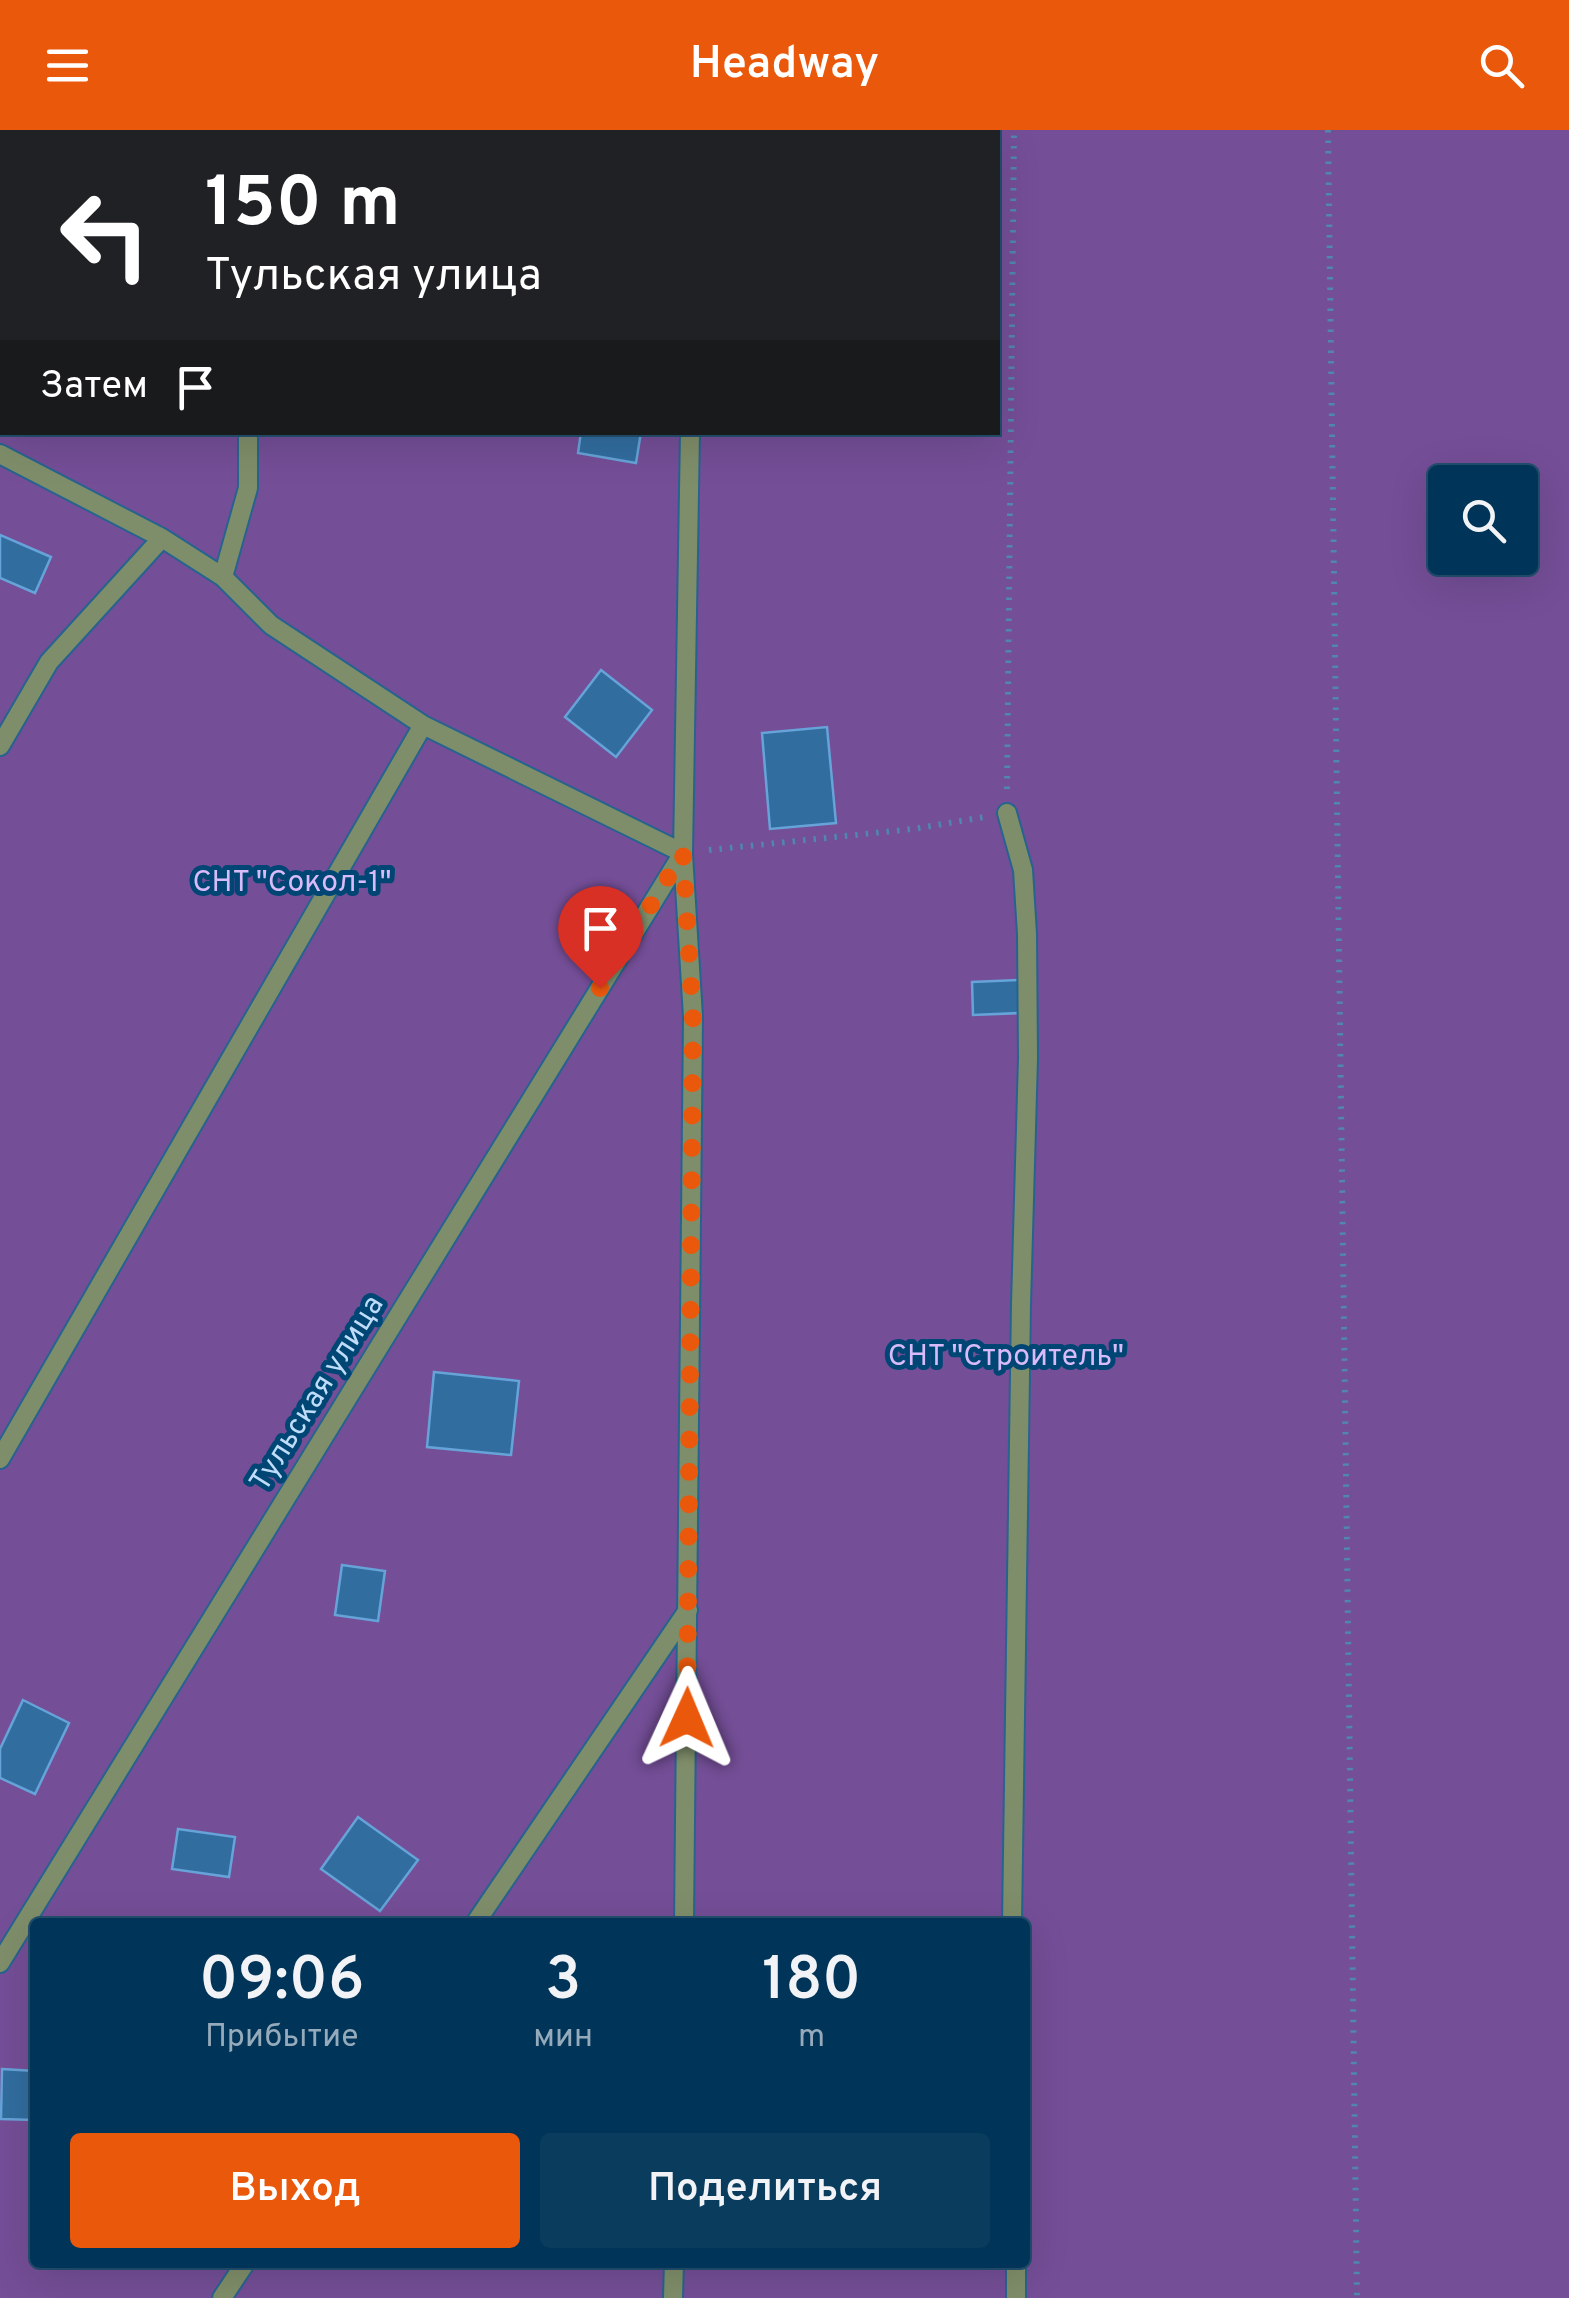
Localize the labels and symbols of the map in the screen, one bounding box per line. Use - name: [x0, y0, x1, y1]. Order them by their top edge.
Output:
- park label: СНТ "Сокол-1": [192, 865, 392, 902]
- pin: [558, 886, 643, 989]
- street label: Тульская улица: [243, 1289, 393, 1499]
- park label: СНТ "Строитель": [888, 1339, 1124, 1376]
- position arrow: [635, 1666, 739, 1770]

